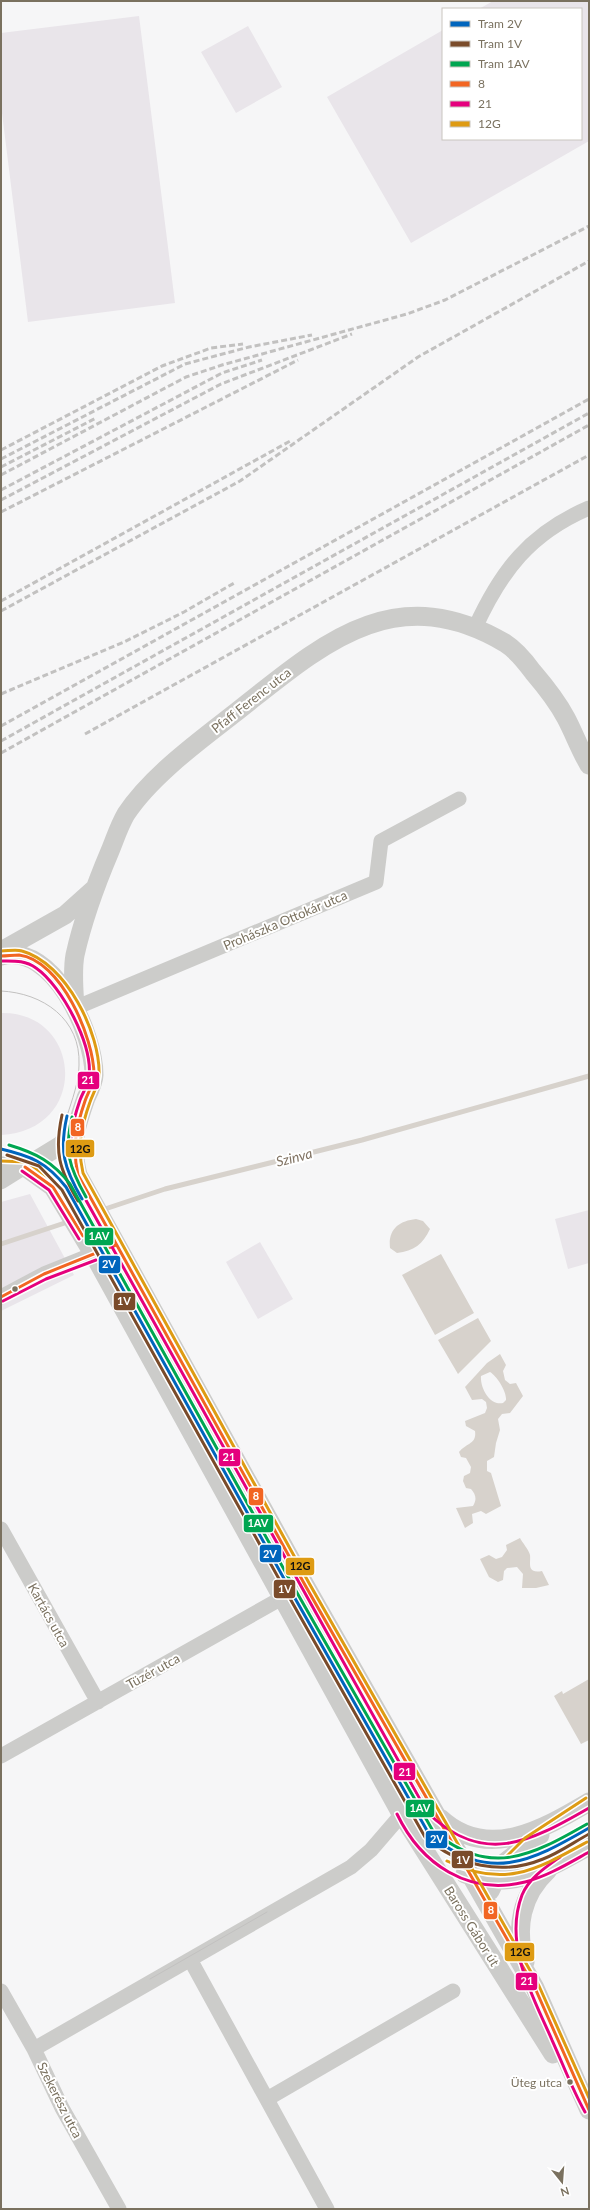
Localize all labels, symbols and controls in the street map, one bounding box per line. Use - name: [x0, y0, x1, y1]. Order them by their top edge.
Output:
- legend: [442, 8, 582, 140]
- text: Tram 2V: [478, 16, 523, 31]
- text: Tram 1V: [478, 36, 523, 51]
- text: Tram 1AV: [478, 56, 530, 71]
- text: 8: [478, 76, 485, 91]
- text: 21: [478, 96, 492, 111]
- text: 12G: [478, 116, 501, 131]
- street label: Pfaff Ferenc utca: [208, 664, 294, 736]
- street label: Prohászka Ottokár utca: [221, 887, 349, 953]
- line badge: 21: [77, 1071, 100, 1090]
- text: 21: [82, 1073, 94, 1086]
- line badge: 8: [70, 1118, 85, 1137]
- text: 8: [75, 1120, 81, 1133]
- line badge: 12G: [65, 1139, 95, 1158]
- text: 12G: [70, 1142, 90, 1155]
- water label: Szinva: [274, 1144, 314, 1170]
- line badge: 1AV: [84, 1227, 114, 1246]
- text: 1AV: [88, 1229, 110, 1242]
- line badge: 2V: [98, 1255, 121, 1274]
- text: 2V: [102, 1257, 116, 1270]
- unlabelled marker: [10, 1284, 20, 1294]
- line badge: 1V: [113, 1292, 136, 1311]
- text: 1V: [117, 1294, 131, 1307]
- line badge: 21: [218, 1448, 241, 1467]
- text: 21: [223, 1450, 235, 1463]
- line badge: 8: [248, 1487, 264, 1506]
- text: 8: [253, 1489, 259, 1502]
- line badge: 1AV: [243, 1514, 274, 1533]
- text: 1AV: [247, 1516, 269, 1529]
- line badge: 2V: [259, 1544, 282, 1563]
- text: 2V: [263, 1547, 277, 1560]
- line badge: 12G: [285, 1557, 315, 1576]
- text: 12G: [290, 1559, 310, 1572]
- line badge: 1V: [273, 1579, 296, 1599]
- street label: Kartács utca: [25, 1580, 73, 1650]
- text: 1V: [278, 1582, 292, 1595]
- street label: Tüzér utca: [124, 1650, 182, 1692]
- line badge: 21: [393, 1762, 416, 1781]
- text: 21: [399, 1765, 411, 1778]
- line badge: 1AV: [405, 1799, 435, 1818]
- text: 1AV: [409, 1801, 431, 1814]
- line badge: 2V: [425, 1830, 448, 1849]
- text: 2V: [430, 1832, 444, 1845]
- line badge: 1V: [451, 1850, 474, 1869]
- text: 1V: [456, 1853, 470, 1866]
- street label: Baross Gábor út: [441, 1883, 503, 1969]
- line badge: 8: [483, 1901, 498, 1920]
- text: 8: [488, 1903, 494, 1916]
- line badge: 12G: [504, 1942, 535, 1962]
- text: 12G: [510, 1945, 530, 1958]
- line badge: 21: [515, 1972, 538, 1991]
- text: 21: [521, 1974, 533, 1987]
- street label: Szekerész utca: [34, 2059, 86, 2141]
- place label: Üteg utca: [511, 2075, 562, 2090]
- marker: Üteg utca: [565, 2077, 575, 2087]
- north arrow: [542, 2162, 582, 2202]
- text: N: [559, 2185, 571, 2199]

